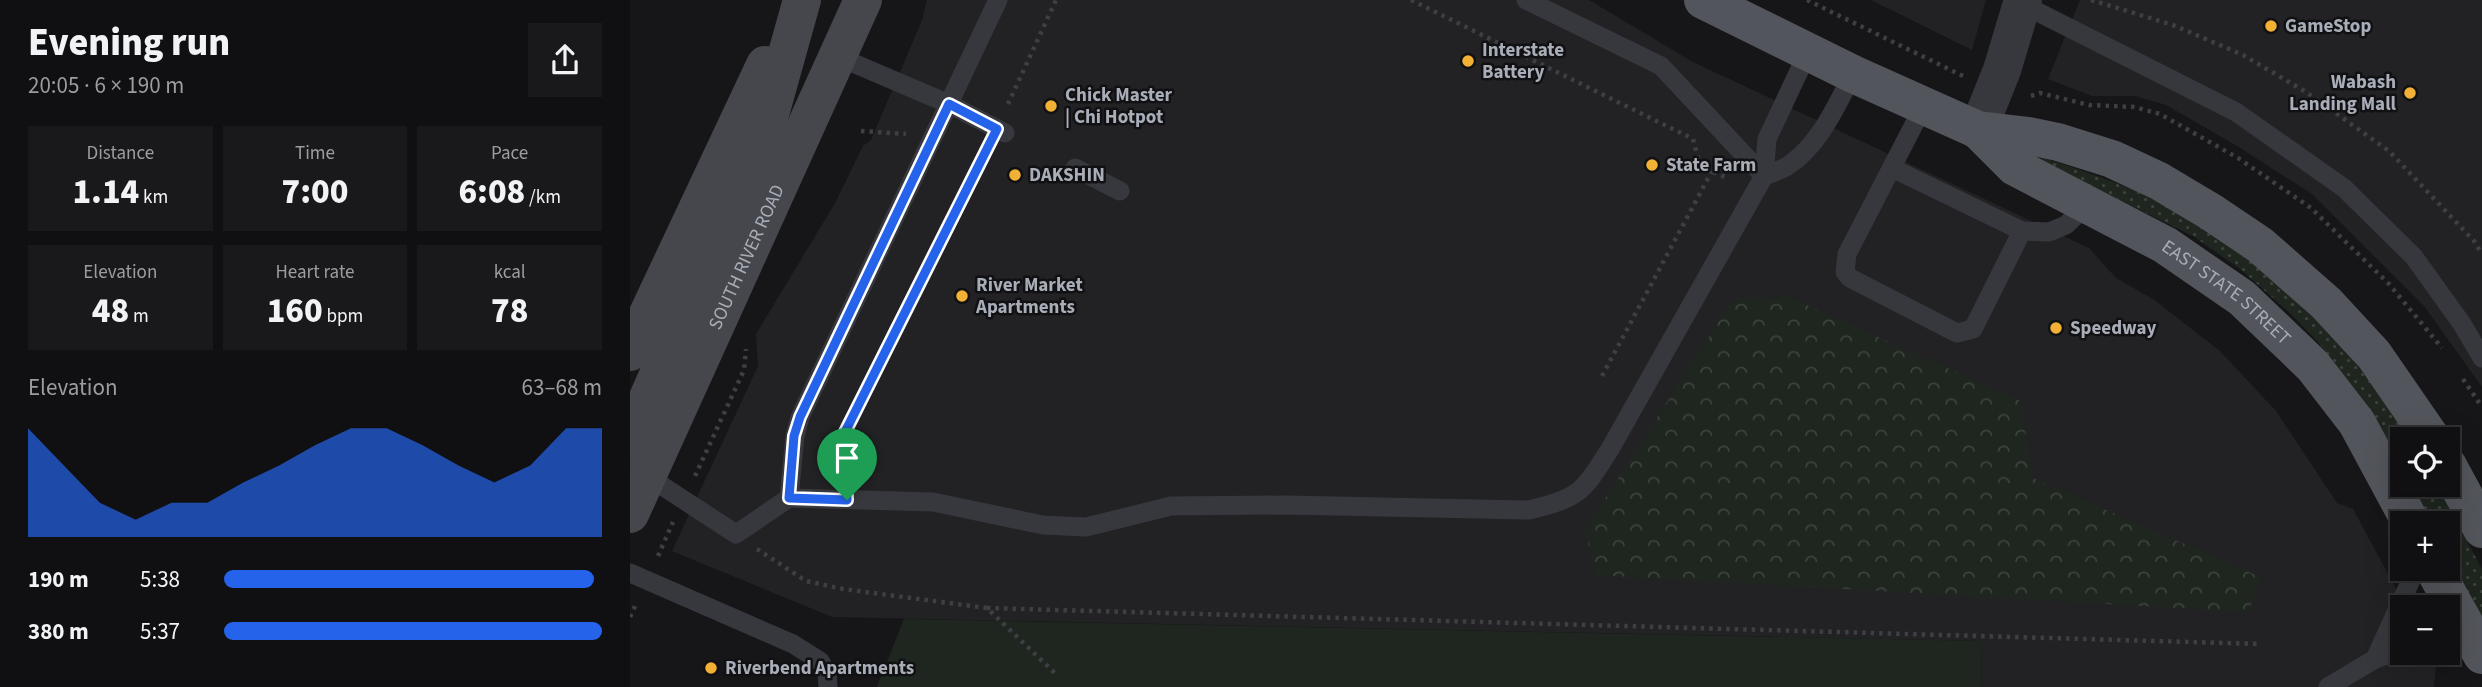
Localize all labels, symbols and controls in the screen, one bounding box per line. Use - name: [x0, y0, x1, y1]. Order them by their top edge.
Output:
- place label: GameStop: [2285, 13, 2371, 40]
- text: Evening run: [28, 16, 230, 70]
- marker: GameStop: [2263, 18, 2279, 34]
- button: share: [528, 23, 602, 97]
- place label: Interstate Battery: [1482, 37, 1564, 86]
- marker: Interstate Battery: [1460, 53, 1476, 69]
- text: 20:05 · 6 × 190 m: [28, 69, 184, 102]
- place label: Wabash Landing Mall: [2289, 69, 2397, 118]
- place label: Chick Master | Chi Hotpot: [1065, 82, 1173, 131]
- marker: Wabash Landing Mall: [2402, 85, 2418, 101]
- marker: Chick Master | Chi Hotpot: [1043, 98, 1059, 114]
- text: Distance: [87, 140, 154, 167]
- text: Time: [295, 140, 335, 167]
- text: Pace: [491, 140, 528, 167]
- place label: State Farm: [1666, 152, 1756, 179]
- marker: State Farm: [1644, 157, 1660, 173]
- place label: DAKSHIN: [1029, 162, 1105, 189]
- text: 1.14: [72, 167, 139, 217]
- text: 7:00: [282, 167, 348, 217]
- text: 6:08: [458, 167, 525, 217]
- marker: DAKSHIN: [1007, 167, 1023, 183]
- street label: SOUTH RIVER ROAD: [702, 180, 791, 334]
- text: km: [139, 184, 168, 211]
- text: /km: [525, 184, 561, 211]
- street label: EAST STATE STREET: [2156, 233, 2297, 351]
- text: Elevation: [83, 259, 157, 286]
- text: Heart rate: [275, 259, 354, 286]
- text: kcal: [494, 259, 526, 286]
- place label: River Market Apartments: [975, 272, 1083, 321]
- text: 48: [92, 286, 129, 336]
- text: 160: [267, 286, 323, 336]
- text: 78: [491, 286, 528, 336]
- marker: River Market Apartments: [954, 288, 970, 304]
- text: m: [129, 303, 149, 330]
- text: bpm: [323, 303, 363, 330]
- place label: Speedway: [2070, 315, 2157, 342]
- marker: Speedway: [2048, 320, 2064, 336]
- text: Elevation: [28, 371, 118, 404]
- text: 63–68 m: [522, 371, 602, 404]
- map controls: [2390, 427, 2460, 665]
- button: locate: [2390, 427, 2460, 497]
- pin: [817, 428, 877, 500]
- icon: arrive: [828, 439, 866, 477]
- button: +: [2390, 511, 2460, 581]
- text: 190 m: [28, 563, 89, 596]
- text: 5:38: [140, 563, 180, 596]
- button: −: [2390, 595, 2460, 665]
- text: 380 m: [28, 615, 89, 648]
- text: 5:37: [140, 615, 180, 648]
- place label: Riverbend Apartments: [725, 655, 914, 682]
- marker: Riverbend Apartments: [703, 660, 719, 676]

